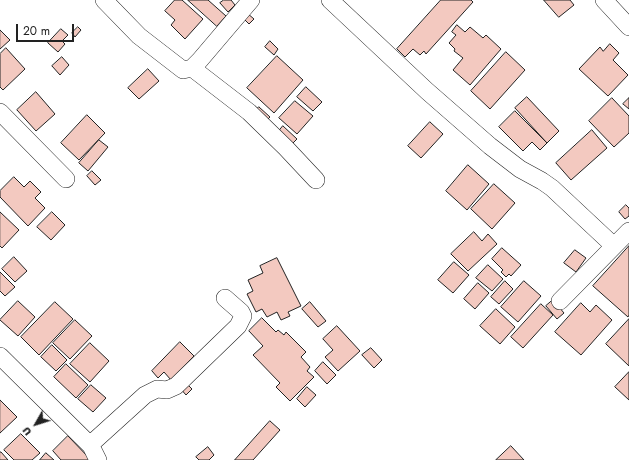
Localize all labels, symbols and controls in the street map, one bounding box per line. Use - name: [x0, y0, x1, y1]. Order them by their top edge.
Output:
- scale bar: [18, 16, 76, 42]
- text: 20 m: [23, 22, 50, 40]
- north arrow: [16, 404, 56, 444]
- text: U: [18, 424, 35, 440]

